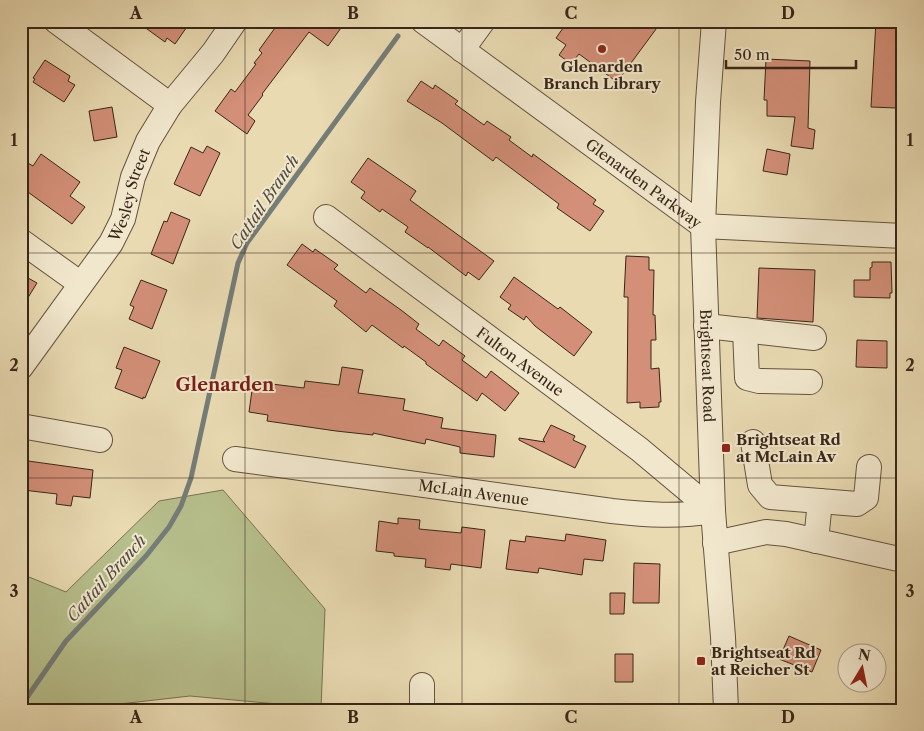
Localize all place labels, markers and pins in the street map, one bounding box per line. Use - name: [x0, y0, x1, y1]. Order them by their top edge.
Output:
- marker: Glenarden Branch Library: [596, 43, 608, 55]
- place label: Glenarden Branch Library: [543, 57, 662, 93]
- place label: Brightseat Rd at McLain Av: [736, 430, 841, 466]
- marker: Brightseat Rd at McLain Av: [720, 442, 732, 454]
- place label: Brightseat Rd at Reicher St: [711, 643, 816, 679]
- marker: Brightseat Rd at Reicher St: [695, 655, 707, 667]

